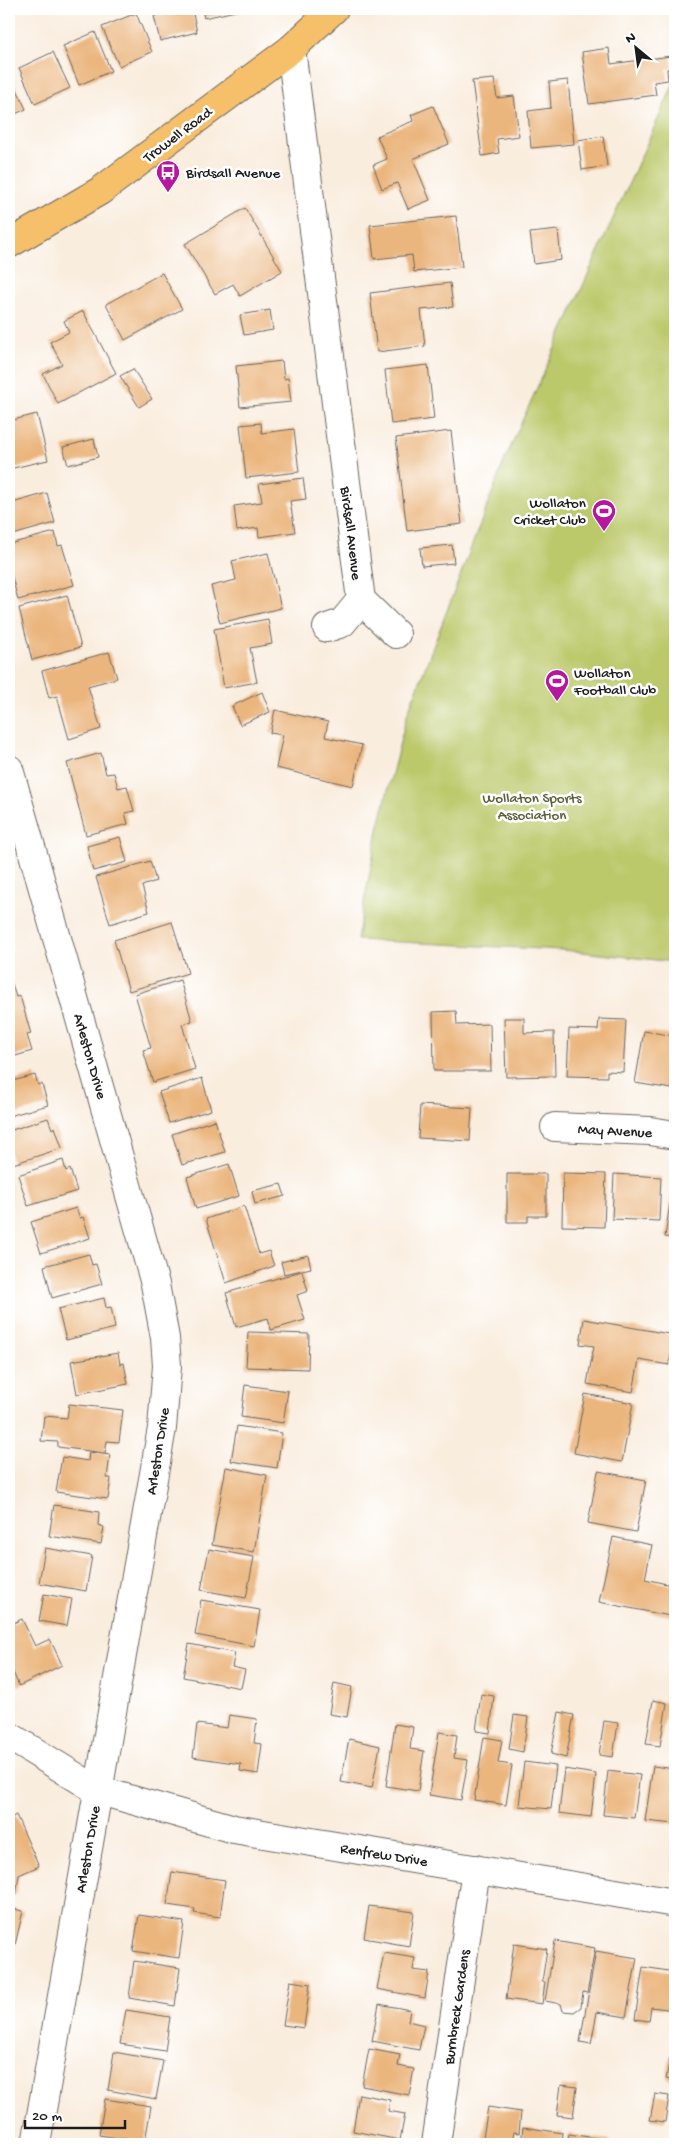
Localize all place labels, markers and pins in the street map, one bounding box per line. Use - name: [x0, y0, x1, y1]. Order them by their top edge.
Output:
- bus stop icon: Birdsall Avenue: [155, 159, 181, 193]
- place label: Birdsall Avenue: [185, 165, 280, 183]
- place label: Wollaton Cricket Club: [514, 495, 586, 530]
- sports icon: Wollaton Cricket Club: [591, 498, 617, 532]
- place label: Wollaton Football Club: [573, 665, 656, 700]
- sports icon: Wollaton Football Club: [544, 668, 570, 702]

